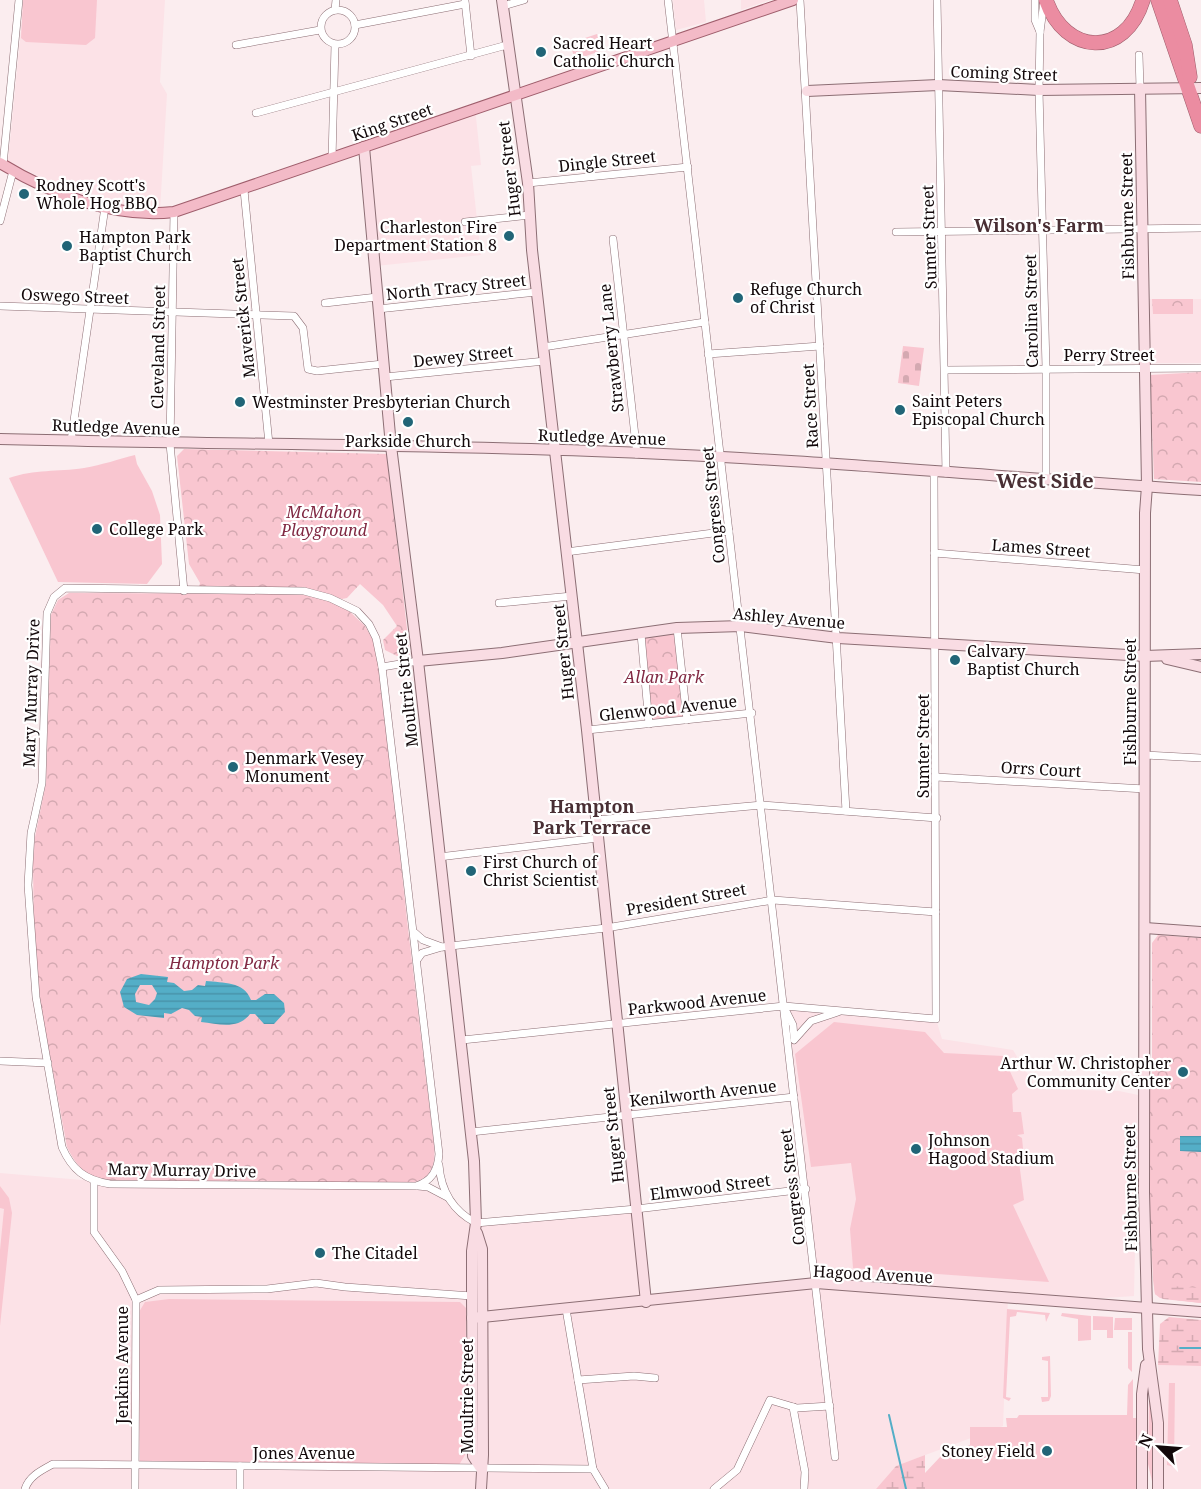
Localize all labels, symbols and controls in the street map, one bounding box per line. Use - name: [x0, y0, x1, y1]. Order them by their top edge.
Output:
- place label: Sacred Heart Catholic Church: [553, 32, 675, 72]
- marker: Sacred Heart Catholic Church: [534, 45, 548, 59]
- street label: Coming Street: [950, 60, 1058, 86]
- street label: King Street: [349, 98, 436, 146]
- street label: Huger Street: [492, 119, 526, 218]
- street label: Dingle Street: [557, 145, 657, 177]
- street label: Fishburne Street: [1115, 152, 1139, 280]
- place label: Rodney Scott's Whole Hog BBQ: [36, 174, 157, 214]
- street label: Sumter Street: [916, 184, 942, 290]
- marker: Rodney Scott's Whole Hog BBQ: [17, 187, 31, 201]
- district label: Wilson's Farm: [974, 213, 1104, 237]
- place label: Charleston Fire Department Station 8: [334, 216, 497, 256]
- place label: Hampton Park Baptist Church: [79, 226, 192, 266]
- marker: Charleston Fire Department Station 8: [502, 229, 516, 243]
- marker: Hampton Park Baptist Church: [60, 239, 74, 253]
- street label: Carolina Street: [1019, 254, 1043, 368]
- street label: Maverick Street: [226, 257, 260, 379]
- street label: North Tracy Street: [385, 269, 527, 305]
- place label: Refuge Church of Christ: [750, 278, 862, 318]
- street label: Oswego Street: [21, 283, 130, 309]
- street label: Strawberry Lane: [593, 283, 629, 413]
- street label: Cleveland Street: [146, 284, 170, 409]
- marker: Refuge Church of Christ: [731, 291, 745, 305]
- street label: Dewey Street: [412, 340, 514, 372]
- street label: Perry Street: [1063, 344, 1155, 366]
- street label: Race Street: [797, 363, 823, 449]
- place label: Saint Peters Episcopal Church: [912, 390, 1045, 430]
- place label: Westminster Presbyterian Church: [252, 391, 510, 413]
- marker: Westminster Presbyterian Church: [233, 395, 247, 409]
- marker: Saint Peters Episcopal Church: [893, 403, 907, 417]
- street label: Rutledge Avenue: [52, 414, 180, 440]
- marker: Parkside Church: [401, 415, 415, 429]
- street label: Rutledge Avenue: [538, 424, 666, 450]
- place label: Parkside Church: [345, 430, 471, 452]
- street label: Congress Street: [696, 445, 730, 564]
- district label: West Side: [996, 467, 1094, 494]
- park label: McMahon Playground: [280, 501, 368, 541]
- place label: College Park: [109, 518, 204, 540]
- marker: College Park: [90, 522, 104, 536]
- street label: Lames Street: [991, 534, 1091, 562]
- street label: Ashley Avenue: [732, 602, 846, 634]
- street label: Huger Street: [547, 603, 579, 701]
- street label: Mary Murray Drive: [17, 618, 45, 768]
- street label: Moultrie Street: [389, 631, 423, 748]
- street label: Fishburne Street: [1119, 638, 1141, 766]
- place label: Calvary Baptist Church: [967, 640, 1080, 680]
- marker: Calvary Baptist Church: [948, 653, 962, 667]
- park label: Allan Park: [623, 666, 705, 688]
- street label: Glenwood Avenue: [598, 690, 738, 726]
- street label: Sumter Street: [912, 693, 934, 798]
- place label: Denmark Vesey Monument: [245, 747, 365, 787]
- street label: Orrs Court: [1000, 756, 1082, 782]
- marker: Denmark Vesey Monument: [226, 760, 240, 774]
- district label: Hampton Park Terrace: [533, 794, 651, 839]
- place label: First Church of Christ Scientist: [483, 851, 599, 891]
- marker: First Church of Christ Scientist: [464, 864, 478, 878]
- street label: President Street: [624, 878, 748, 920]
- park label: Hampton Park: [168, 952, 280, 974]
- street label: Parkwood Avenue: [627, 984, 767, 1020]
- place label: Arthur W. Christopher Community Center: [1000, 1052, 1171, 1092]
- marker: Arthur W. Christopher Community Center: [1176, 1065, 1190, 1079]
- street label: Kenilworth Avenue: [628, 1074, 778, 1112]
- street label: Huger Street: [597, 1086, 629, 1184]
- street label: Fishburne Street: [1118, 1124, 1142, 1252]
- street label: Congress Street: [774, 1127, 810, 1247]
- place label: Johnson Hagood Stadium: [927, 1129, 1054, 1169]
- marker: Johnson Hagood Stadium: [909, 1142, 923, 1156]
- street label: Mary Murray Drive: [107, 1158, 257, 1182]
- street label: Elmwood Street: [649, 1169, 772, 1205]
- place label: The Citadel: [332, 1242, 418, 1264]
- marker: The Citadel: [313, 1246, 327, 1260]
- street label: Hagood Avenue: [813, 1260, 933, 1288]
- street label: Jenkins Avenue: [111, 1306, 133, 1425]
- street label: Moultrie Street: [456, 1338, 478, 1454]
- north arrow: [1129, 1417, 1189, 1477]
- text: N: [1133, 1430, 1158, 1451]
- place label: Stoney Field: [941, 1440, 1035, 1462]
- street label: Jones Avenue: [252, 1442, 355, 1464]
- marker: Stoney Field: [1040, 1444, 1054, 1458]

